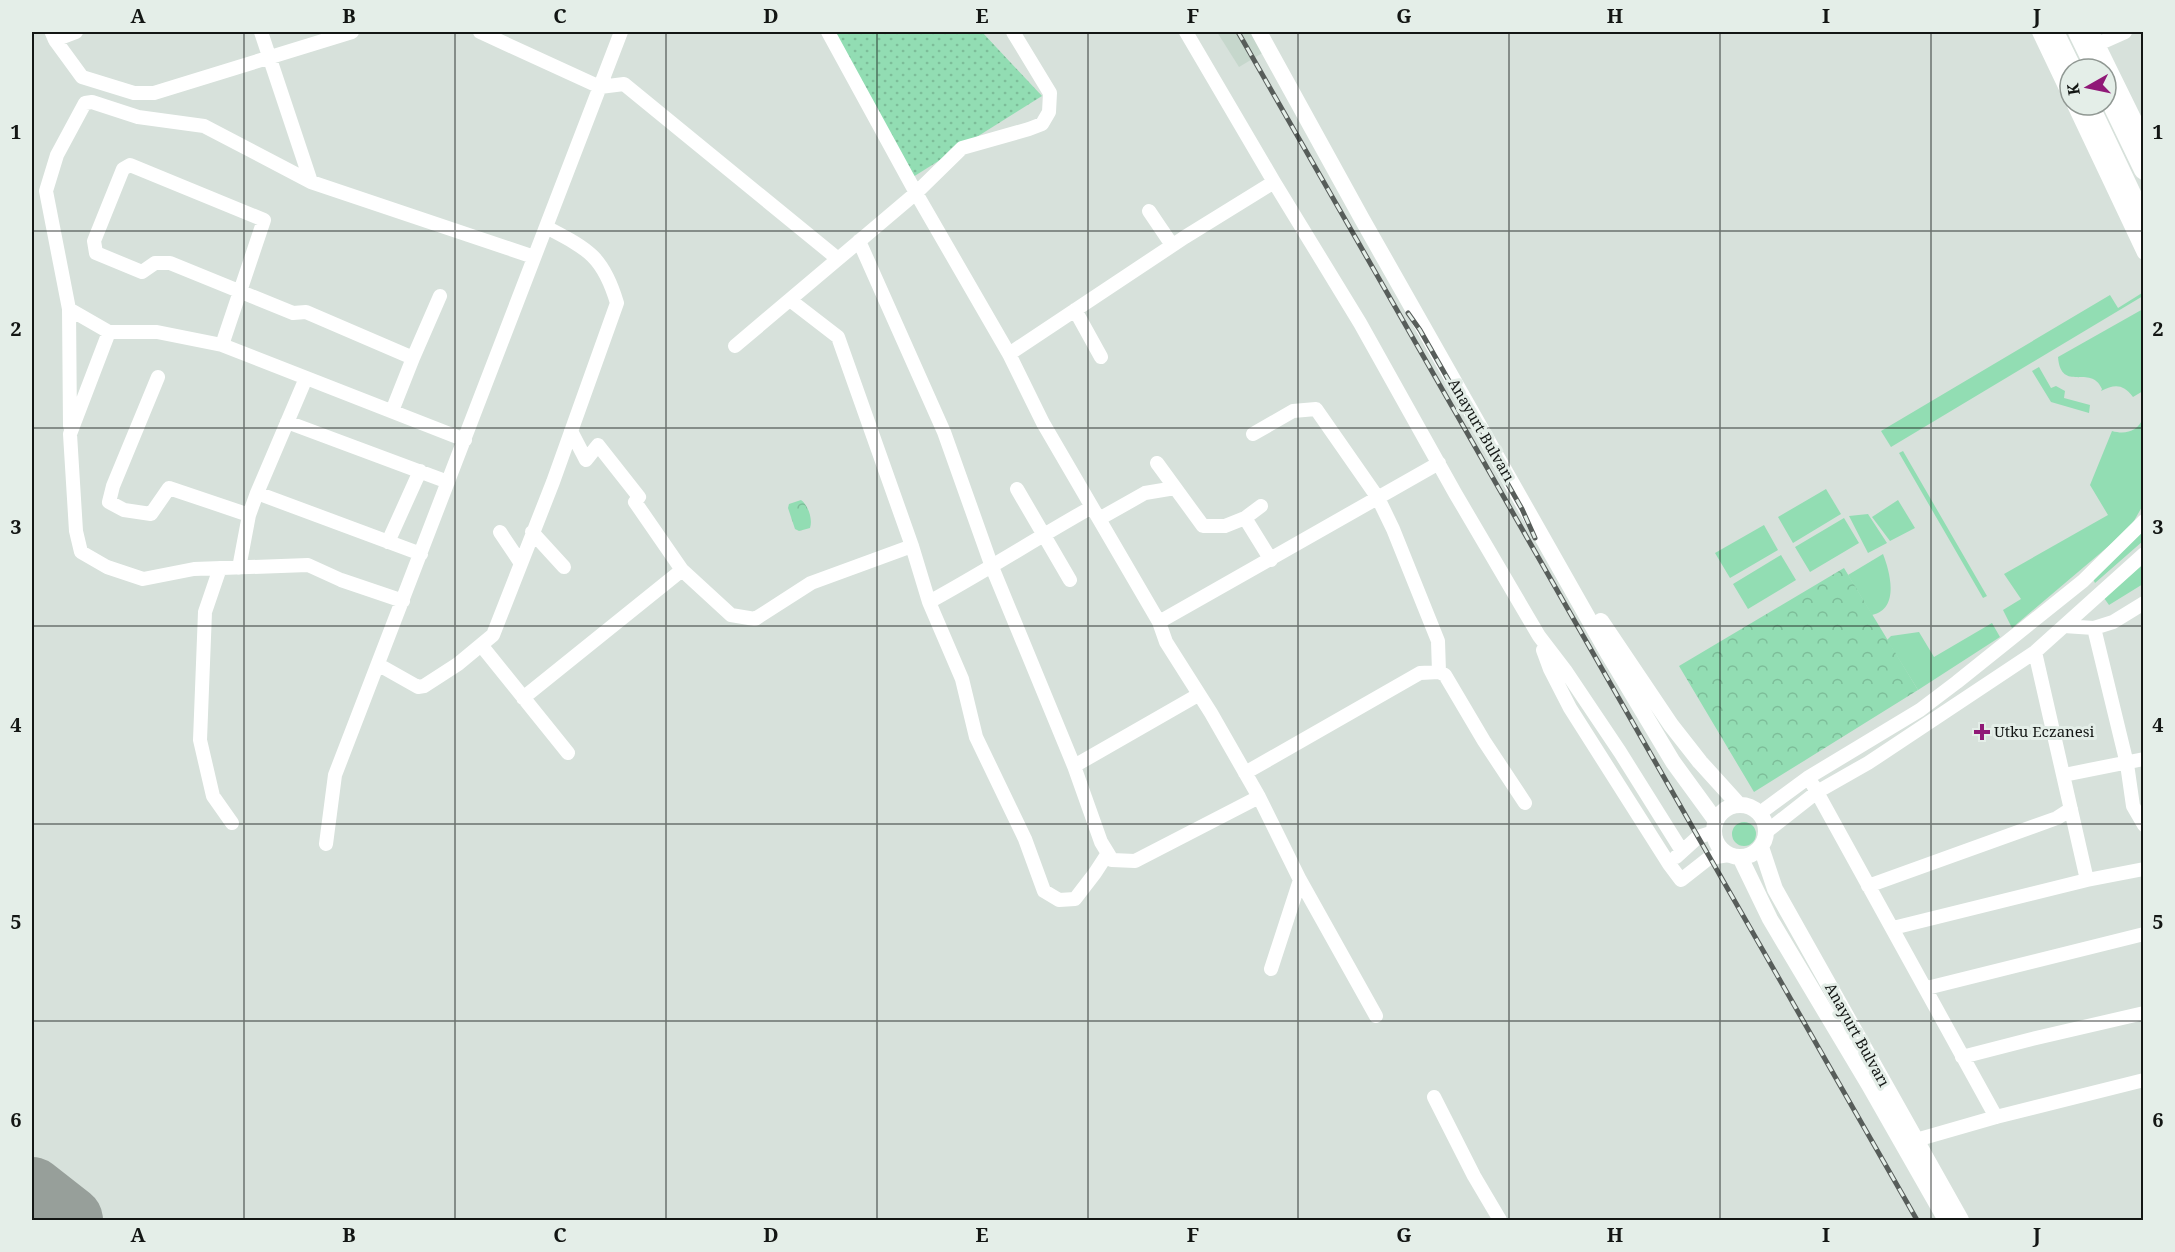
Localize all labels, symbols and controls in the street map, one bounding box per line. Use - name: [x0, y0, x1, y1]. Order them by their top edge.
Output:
- text: A: [130, 2, 146, 29]
- text: B: [342, 2, 356, 29]
- text: C: [553, 2, 567, 29]
- text: D: [763, 2, 779, 29]
- text: E: [975, 2, 989, 29]
- text: F: [1187, 2, 1199, 29]
- text: G: [1396, 2, 1412, 29]
- text: H: [1607, 2, 1623, 29]
- text: I: [1822, 2, 1830, 29]
- text: J: [2032, 2, 2041, 29]
- north arrow: [2058, 57, 2118, 117]
- text: K: [2061, 82, 2085, 97]
- text: 1: [10, 118, 22, 145]
- text: 1: [2152, 118, 2164, 145]
- text: 2: [10, 315, 22, 342]
- text: 2: [2152, 315, 2164, 342]
- street label: Anayurt Bulvarı: [1444, 374, 1520, 485]
- text: 3: [10, 513, 22, 540]
- text: 3: [2152, 513, 2164, 540]
- text: 4: [10, 711, 22, 738]
- text: 4: [2152, 711, 2164, 738]
- place label: Utku Eczanesi: [1994, 721, 2095, 741]
- marker: Utku Eczanesi: [1975, 725, 1989, 739]
- text: 5: [10, 908, 22, 935]
- text: 5: [2152, 908, 2164, 935]
- street label: Anayurt Bulvarı: [1821, 979, 1895, 1090]
- text: 6: [10, 1106, 22, 1133]
- text: 6: [2152, 1106, 2164, 1133]
- text: A: [130, 1221, 146, 1248]
- text: B: [342, 1221, 356, 1248]
- text: C: [553, 1221, 567, 1248]
- text: D: [763, 1221, 779, 1248]
- text: E: [975, 1221, 989, 1248]
- text: F: [1187, 1221, 1199, 1248]
- text: G: [1396, 1221, 1412, 1248]
- text: H: [1607, 1221, 1623, 1248]
- text: I: [1822, 1221, 1830, 1248]
- text: J: [2032, 1221, 2041, 1248]

